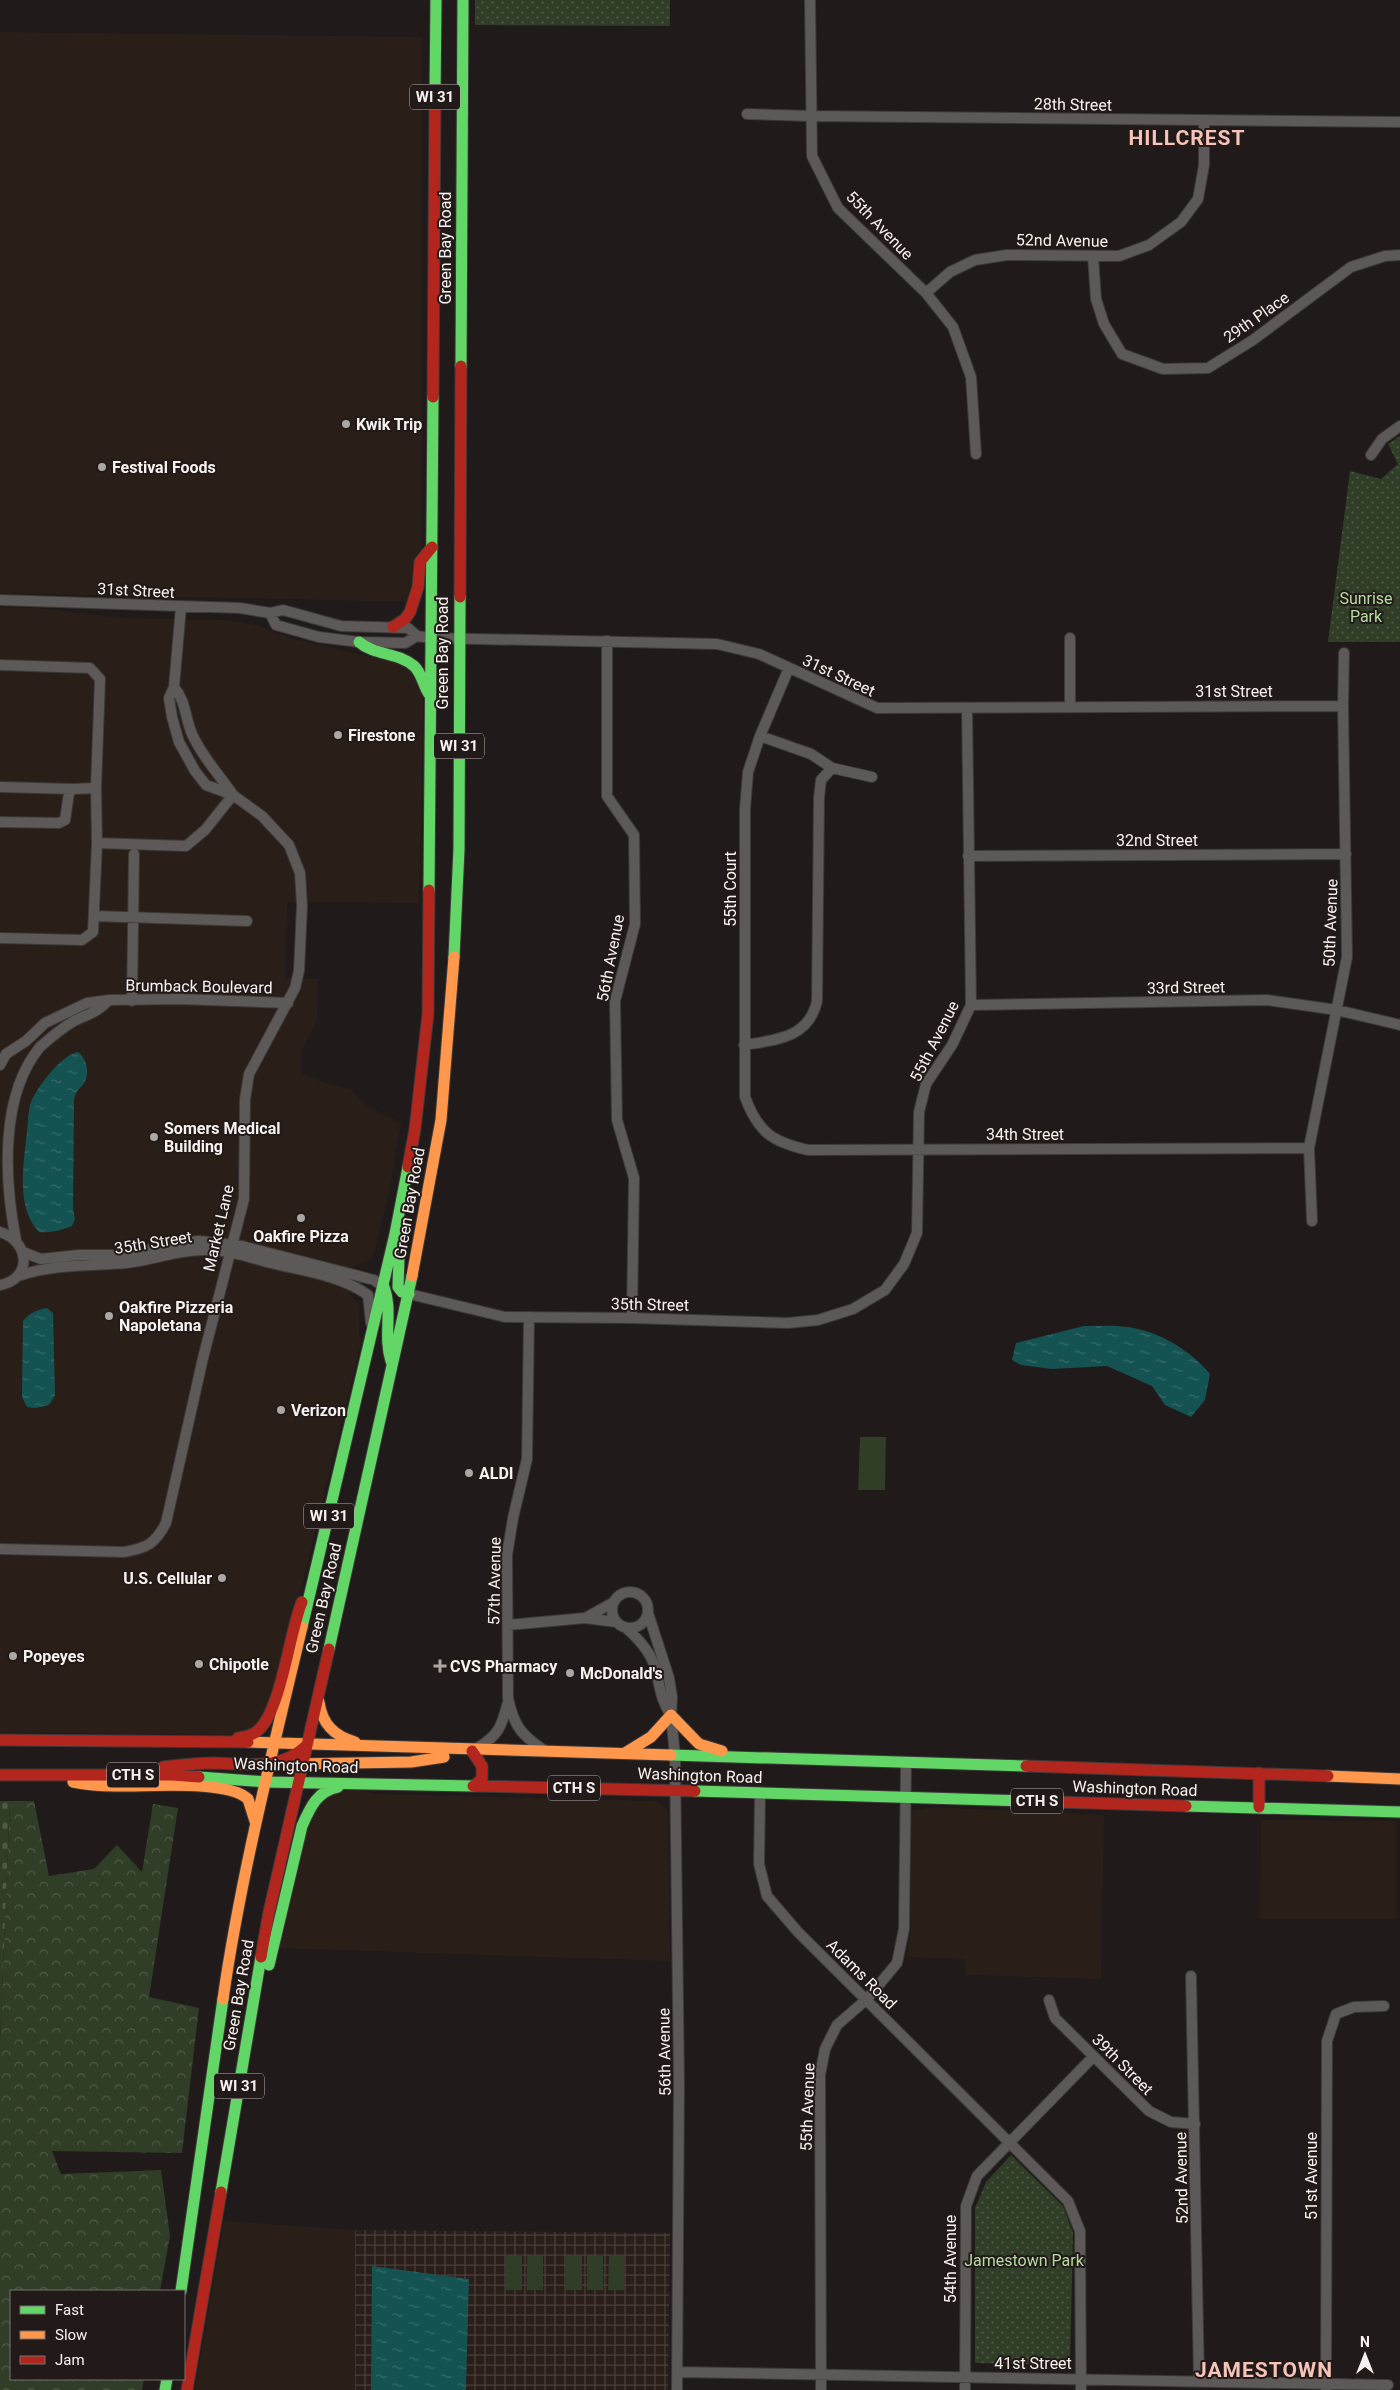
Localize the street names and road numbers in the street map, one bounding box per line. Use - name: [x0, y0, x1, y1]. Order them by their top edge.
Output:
- road number: WI 31: [410, 84, 460, 110]
- street label: 28th Street: [1034, 94, 1112, 115]
- street label: 55th Avenue: [842, 187, 917, 264]
- street label: Green Bay Road: [436, 192, 455, 304]
- street label: 52nd Avenue: [1016, 230, 1108, 251]
- street label: 29th Place: [1220, 288, 1293, 347]
- street label: 31st Street: [97, 579, 175, 602]
- street label: Green Bay Road: [433, 597, 452, 709]
- street label: 31st Street: [800, 650, 878, 700]
- street label: 31st Street: [1195, 682, 1273, 701]
- road number: WI 31: [434, 734, 484, 758]
- street label: 32nd Street: [1116, 831, 1198, 850]
- street label: 55th Court: [721, 851, 740, 927]
- street label: 50th Avenue: [1319, 879, 1342, 967]
- street label: 56th Avenue: [593, 913, 628, 1003]
- street label: Brumback Boulevard: [125, 976, 273, 997]
- street label: 33rd Street: [1147, 977, 1225, 998]
- street label: 55th Avenue: [906, 998, 963, 1085]
- street label: 34th Street: [986, 1125, 1064, 1144]
- street label: Green Bay Road: [390, 1146, 429, 1260]
- street label: Market Lane: [199, 1183, 238, 1273]
- street label: 35th Street: [113, 1227, 193, 1258]
- street label: 35th Street: [611, 1294, 689, 1315]
- road number: WI 31: [304, 1504, 354, 1528]
- street label: 57th Avenue: [484, 1537, 505, 1625]
- street label: Green Bay Road: [302, 1541, 345, 1655]
- street label: Washington Road: [233, 1754, 359, 1777]
- road number: CTH S: [107, 1762, 159, 1788]
- street label: Washington Road: [637, 1764, 763, 1787]
- road number: CTH S: [548, 1776, 600, 1800]
- street label: Washington Road: [1072, 1777, 1198, 1800]
- road number: CTH S: [1011, 1788, 1063, 1814]
- street label: Adams Road: [823, 1935, 901, 2013]
- street label: Green Bay Road: [219, 1938, 258, 2052]
- street label: 56th Avenue: [654, 2008, 675, 2096]
- street label: 39th Street: [1088, 2030, 1157, 2099]
- street label: 55th Avenue: [796, 2063, 819, 2151]
- road number: WI 31: [214, 2074, 264, 2098]
- street label: 52nd Avenue: [1171, 2132, 1192, 2224]
- street label: 51st Avenue: [1302, 2132, 1321, 2220]
- street label: 54th Avenue: [941, 2215, 960, 2303]
- street label: 41st Street: [994, 2354, 1072, 2373]

